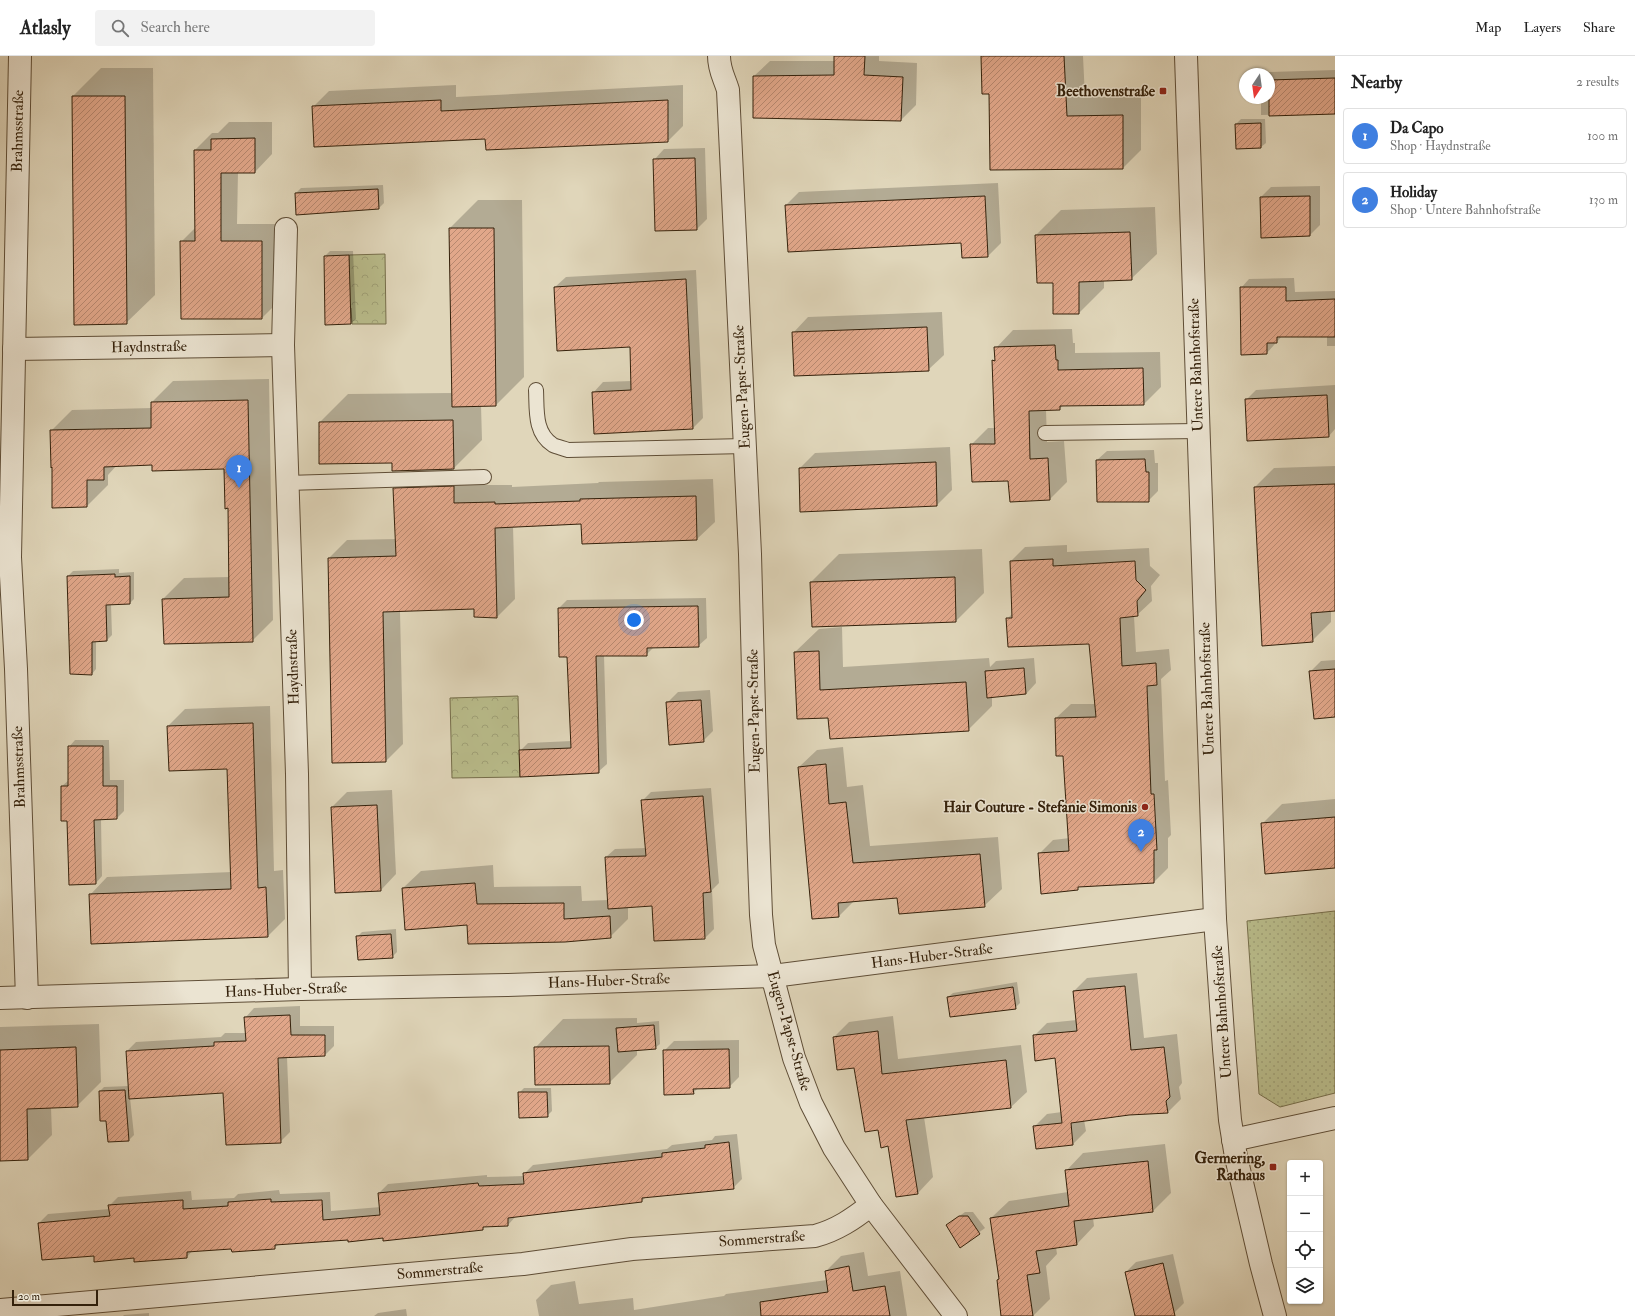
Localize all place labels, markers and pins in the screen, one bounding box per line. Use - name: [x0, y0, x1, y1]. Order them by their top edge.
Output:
- place label: Beethovenstraße: [1056, 82, 1156, 101]
- marker: Beethovenstraße: [1158, 86, 1168, 96]
- pin: 1: [226, 455, 252, 488]
- place label: Hair Couture - Stefanie Simonis: [943, 798, 1137, 817]
- marker: Hair Couture - Stefanie Simonis: [1140, 802, 1150, 812]
- pin: 2: [1128, 819, 1154, 852]
- place label: Germering, Rathaus: [1195, 1149, 1265, 1185]
- marker: Germering, Rathaus: [1268, 1162, 1278, 1172]

